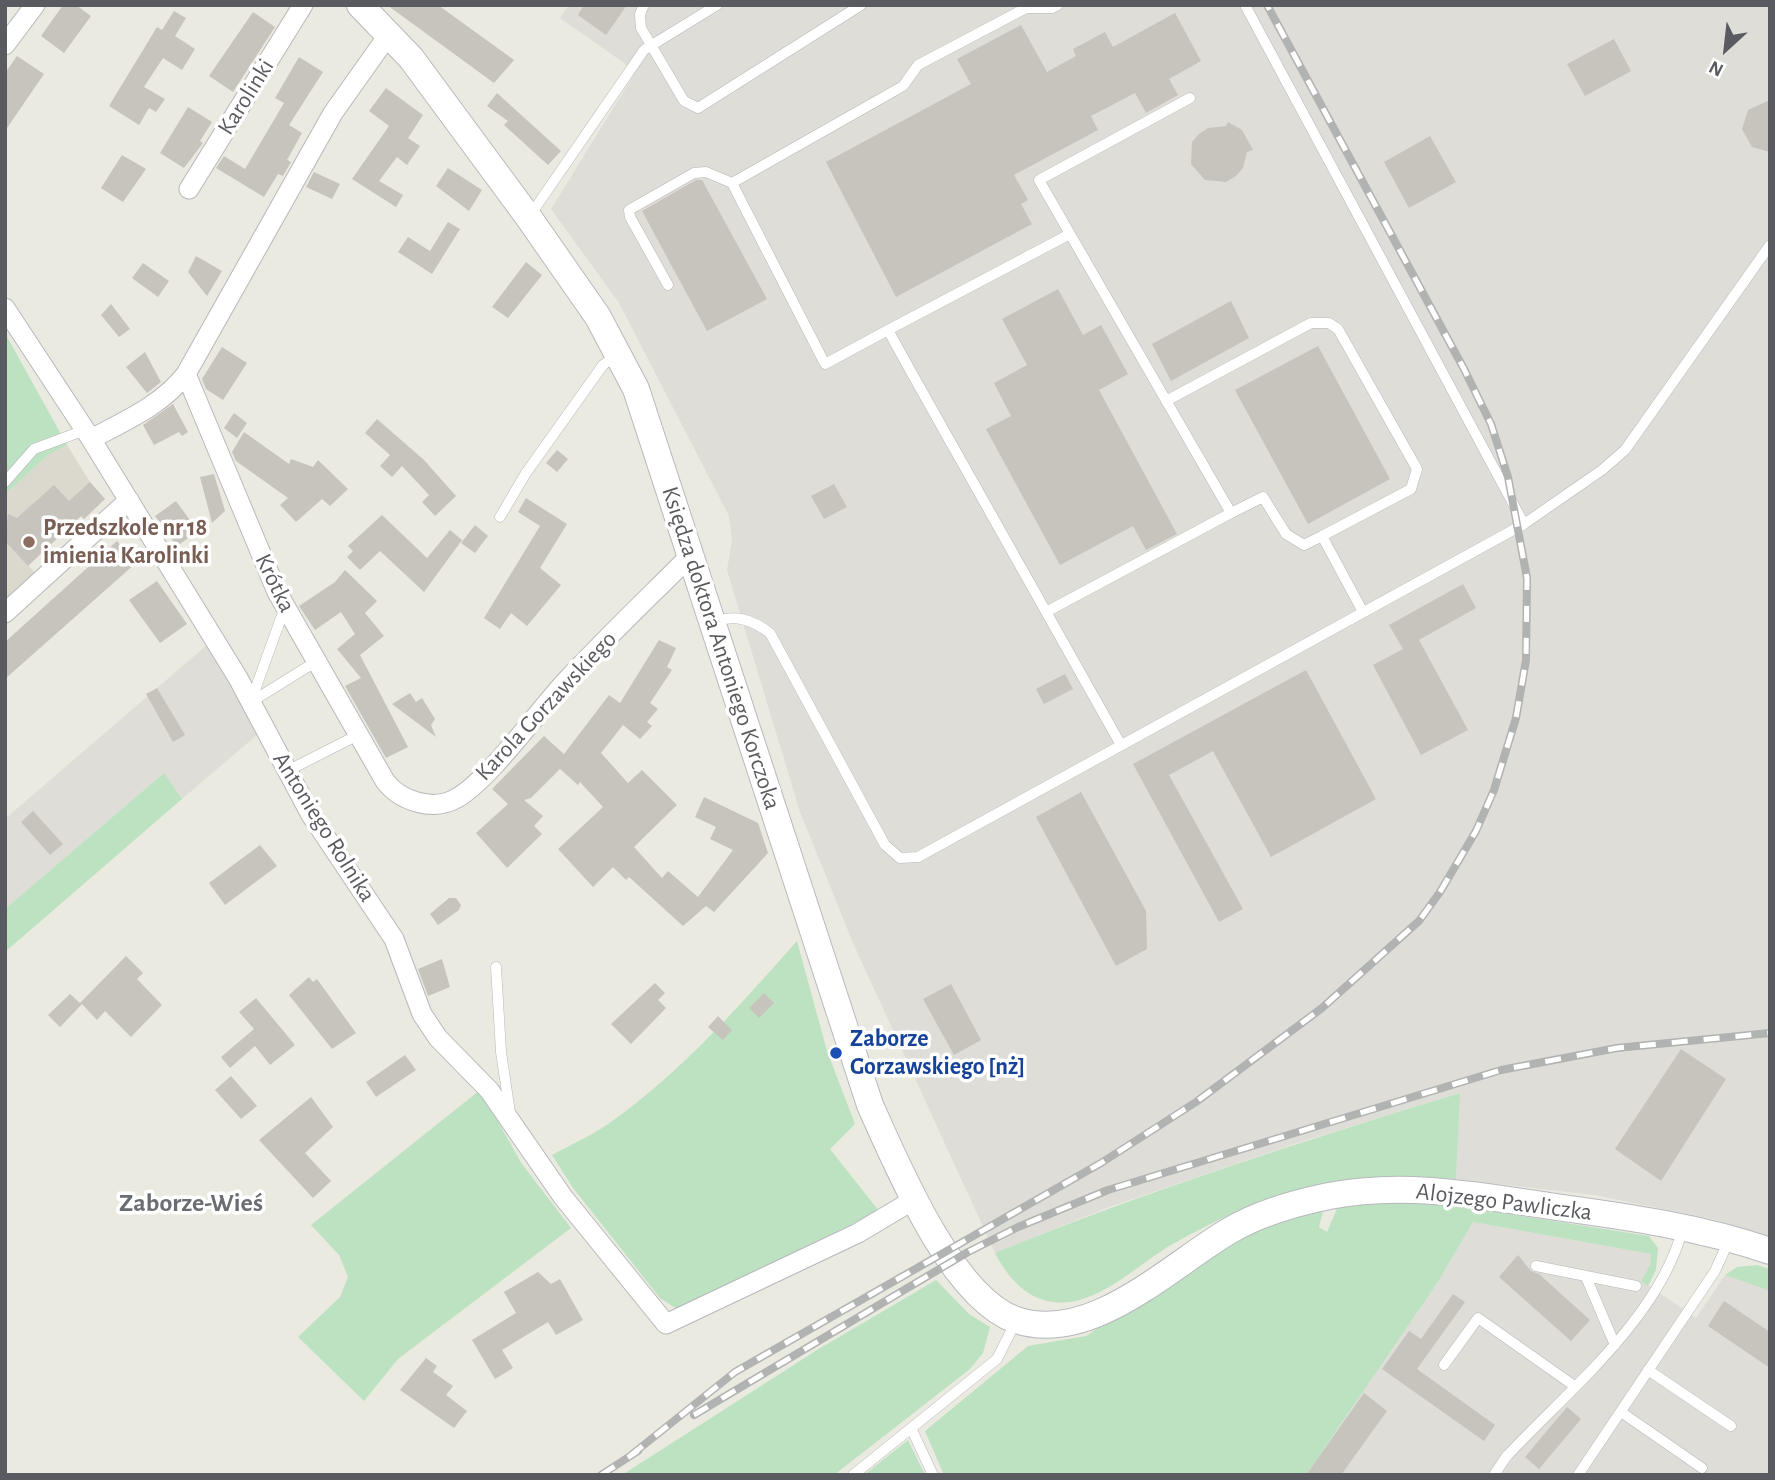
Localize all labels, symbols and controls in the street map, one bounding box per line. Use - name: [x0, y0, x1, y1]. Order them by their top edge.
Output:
- north arrow: [1691, 14, 1761, 84]
- street label: Karolinki: [211, 54, 281, 140]
- text: N: [1706, 57, 1726, 80]
- street label: Księdza doktora Antoniego Korczoka: [655, 483, 787, 813]
- place label: Przedszkole nr 18 imienia Karolinki: [43, 514, 209, 570]
- marker: Przedszkole nr 18 imienia Karolinki: [21, 534, 37, 550]
- street label: Krótka: [249, 549, 301, 617]
- street label: Karola Gorzawskiego: [469, 625, 623, 787]
- street label: Antoniego Rolnika: [266, 747, 382, 907]
- place label: Zaborze Gorzawskiego [nż]: [850, 1025, 1025, 1081]
- marker: Zaborze Gorzawskiego [nż]: [828, 1045, 844, 1061]
- street label: Alojzego Pawliczka: [1414, 1177, 1594, 1227]
- district label: Zaborze-Wieś: [119, 1187, 263, 1219]

